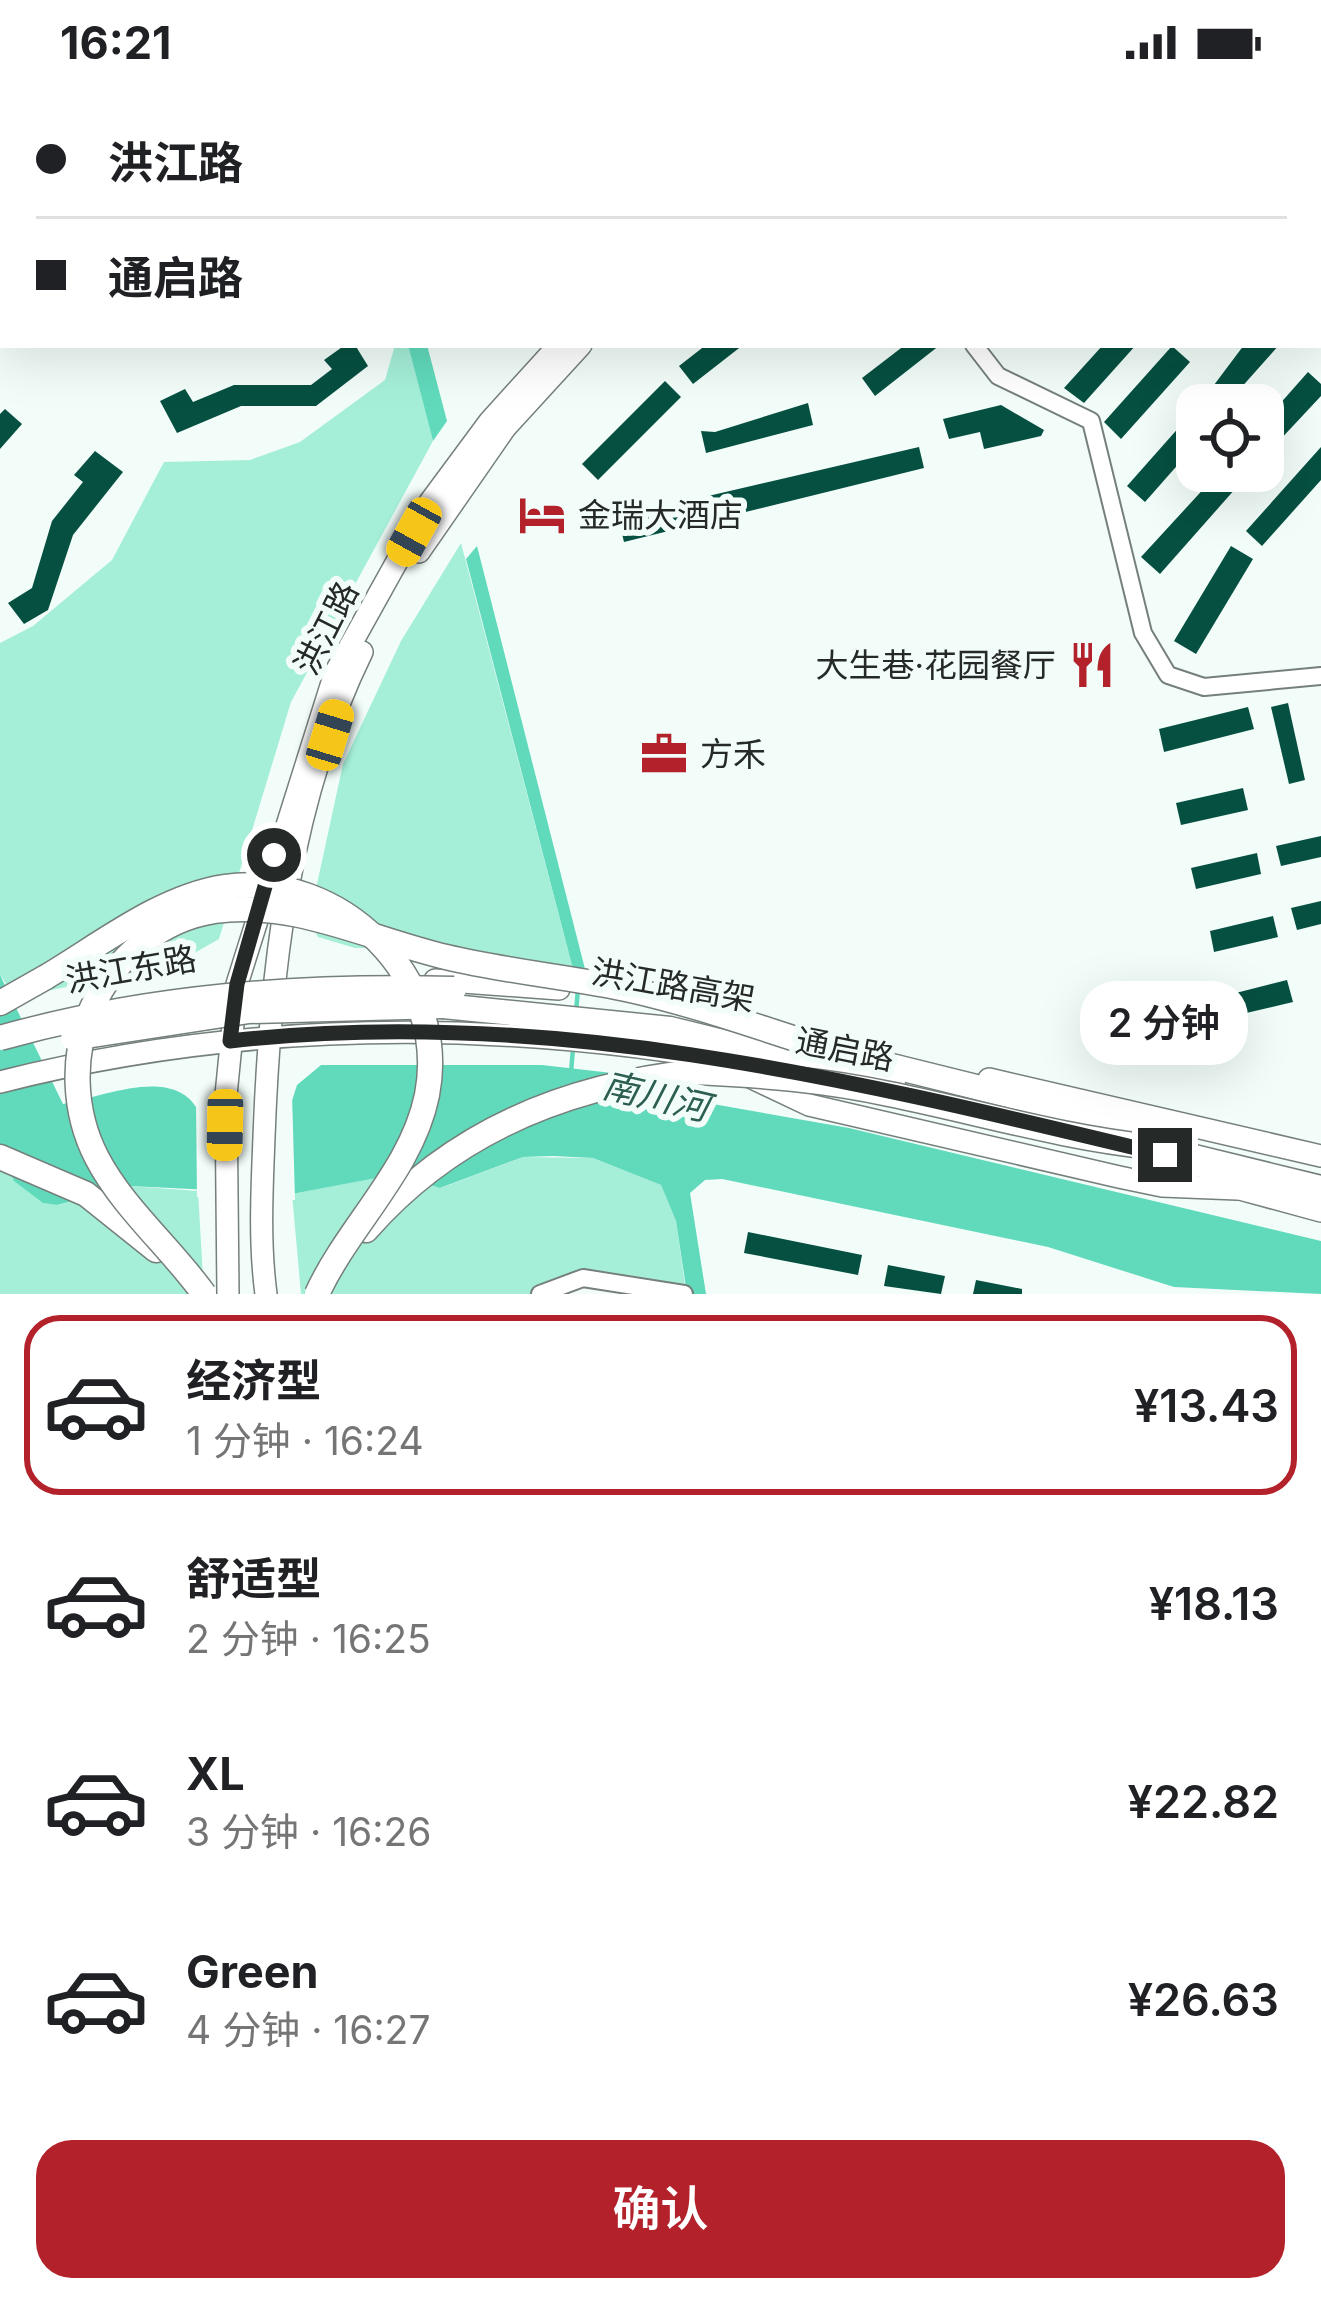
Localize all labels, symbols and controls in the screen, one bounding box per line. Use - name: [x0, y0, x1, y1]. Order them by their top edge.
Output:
- text: 16:21: [60, 15, 171, 70]
- text: 洪江路: [108, 135, 243, 190]
- text: 通启路: [108, 250, 243, 305]
- map controls: [1176, 384, 1284, 492]
- button: locate: [1176, 384, 1284, 492]
- hotel icon: 金瑞大酒店: [517, 490, 567, 540]
- car: [381, 492, 447, 572]
- place label: 金瑞大酒店: [578, 495, 743, 535]
- street label: 洪江路: [286, 575, 366, 681]
- restaurant icon: 大生巷·花园餐厅: [1067, 640, 1117, 690]
- place label: 大生巷·花园餐厅: [815, 645, 1056, 685]
- car: [302, 695, 358, 775]
- office icon: 方禾: [639, 729, 689, 779]
- place label: 方禾: [700, 734, 766, 774]
- route start: [247, 828, 301, 882]
- street label: 洪江东路: [63, 938, 199, 1000]
- street label: 洪江路高架: [588, 951, 758, 1019]
- callout: 2 分钟: [1081, 981, 1249, 1065]
- text: 2 分钟: [1108, 999, 1220, 1046]
- street label: 通启路: [793, 1020, 897, 1078]
- water label: 南川河: [598, 1062, 719, 1131]
- car: [206, 1089, 244, 1161]
- route end: [1138, 1128, 1192, 1182]
- icon: car: [42, 1351, 150, 1459]
- text: 经济型: [186, 1353, 321, 1408]
- text: ¥13.43: [1134, 1378, 1279, 1433]
- text: 1 分钟 · 16:24: [186, 1417, 424, 1464]
- icon: car: [42, 1549, 150, 1657]
- text: 舒适型: [186, 1551, 321, 1606]
- text: ¥18.13: [1149, 1576, 1279, 1631]
- text: 2 分钟 · 16:25: [186, 1615, 431, 1662]
- text: XL: [186, 1746, 245, 1801]
- icon: car: [42, 1747, 150, 1855]
- text: ¥22.82: [1128, 1774, 1279, 1829]
- text: 3 分钟 · 16:26: [186, 1808, 431, 1855]
- text: Green: [186, 1944, 319, 1999]
- icon: car: [42, 1945, 150, 2053]
- text: ¥26.63: [1128, 1972, 1279, 2027]
- text: 4 分钟 · 16:27: [186, 2006, 430, 2053]
- button: 确认: [36, 2140, 1285, 2278]

